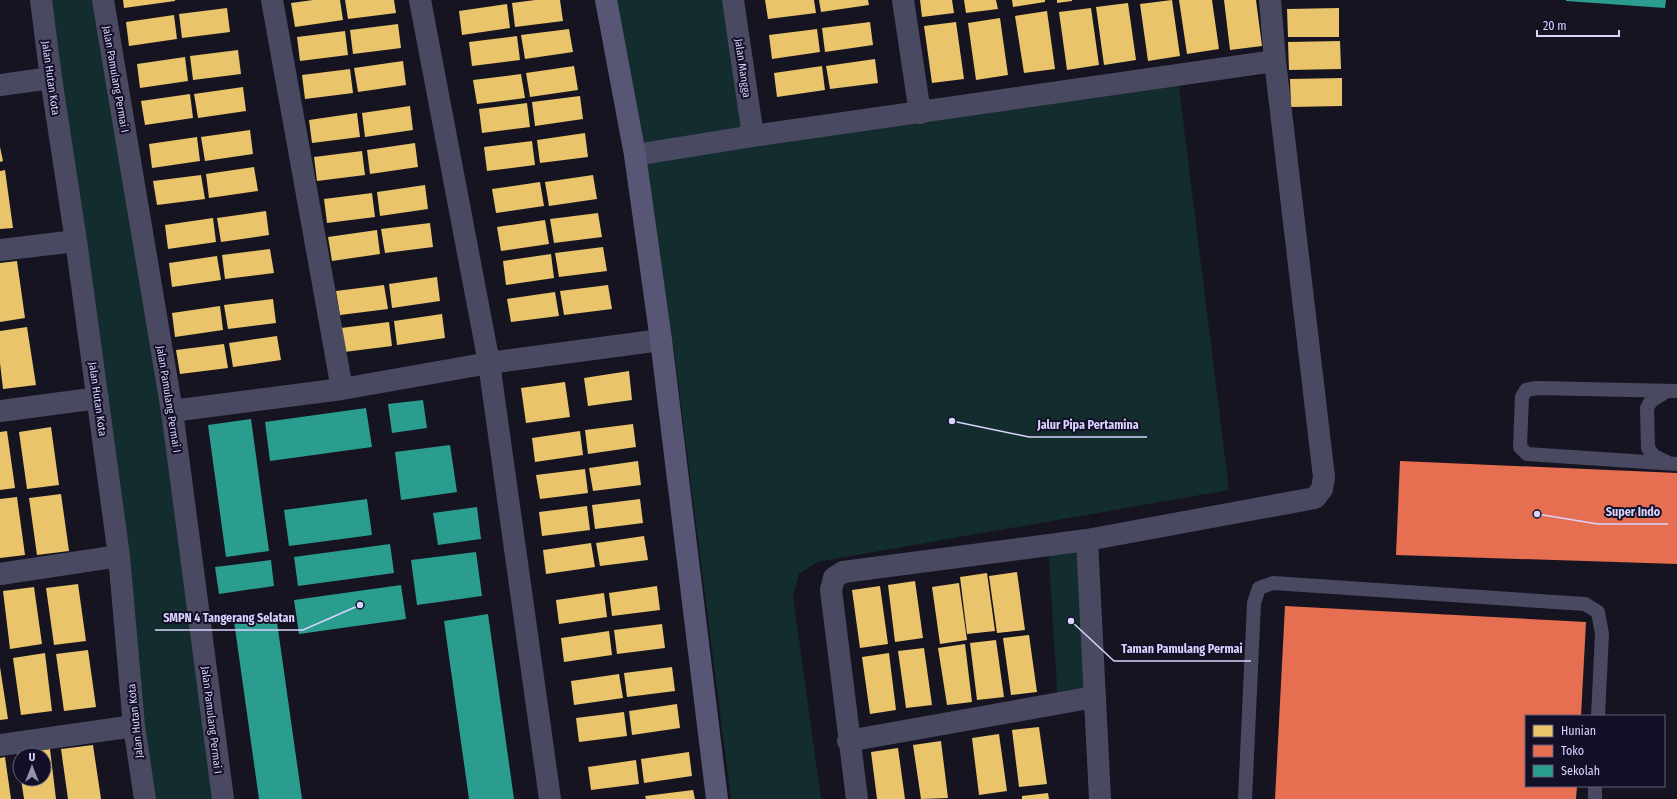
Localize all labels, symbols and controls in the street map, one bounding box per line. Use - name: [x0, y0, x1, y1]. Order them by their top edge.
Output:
- scale bar: [1537, 12, 1619, 38]
- text: 20 m: [1543, 19, 1567, 33]
- street label: Jalan Pamulang Permai I: [100, 25, 131, 134]
- street label: Jalan Mangga: [732, 38, 753, 98]
- street label: Jalan Hutan Kota: [39, 40, 62, 116]
- street label: Jalan Pamulang Permai I: [154, 345, 183, 454]
- street label: Jalan Hutan Kota: [86, 361, 109, 437]
- callout: Jalur Pipa Pertamina: [1029, 413, 1147, 437]
- text: Jalur Pipa Pertamina: [1036, 418, 1139, 432]
- callout: Super Indo: [1598, 500, 1668, 524]
- text: Super Indo: [1606, 505, 1661, 519]
- callout: SMPN 4 Tangerang Selatan: [155, 606, 303, 630]
- text: SMPN 4 Tangerang Selatan: [163, 611, 295, 625]
- callout: Taman Pamulang Permai: [1114, 637, 1251, 661]
- text: Taman Pamulang Permai: [1121, 642, 1243, 656]
- street label: Jalan Pamulang Permai I: [198, 666, 225, 775]
- street label: Jalan Hutan Kota: [125, 683, 146, 759]
- legend: [1525, 715, 1665, 787]
- text: Hunian: [1561, 724, 1596, 738]
- text: Toko: [1561, 744, 1584, 758]
- north arrow: [12, 747, 52, 787]
- text: U: [29, 751, 35, 764]
- text: Sekolah: [1561, 764, 1600, 778]

